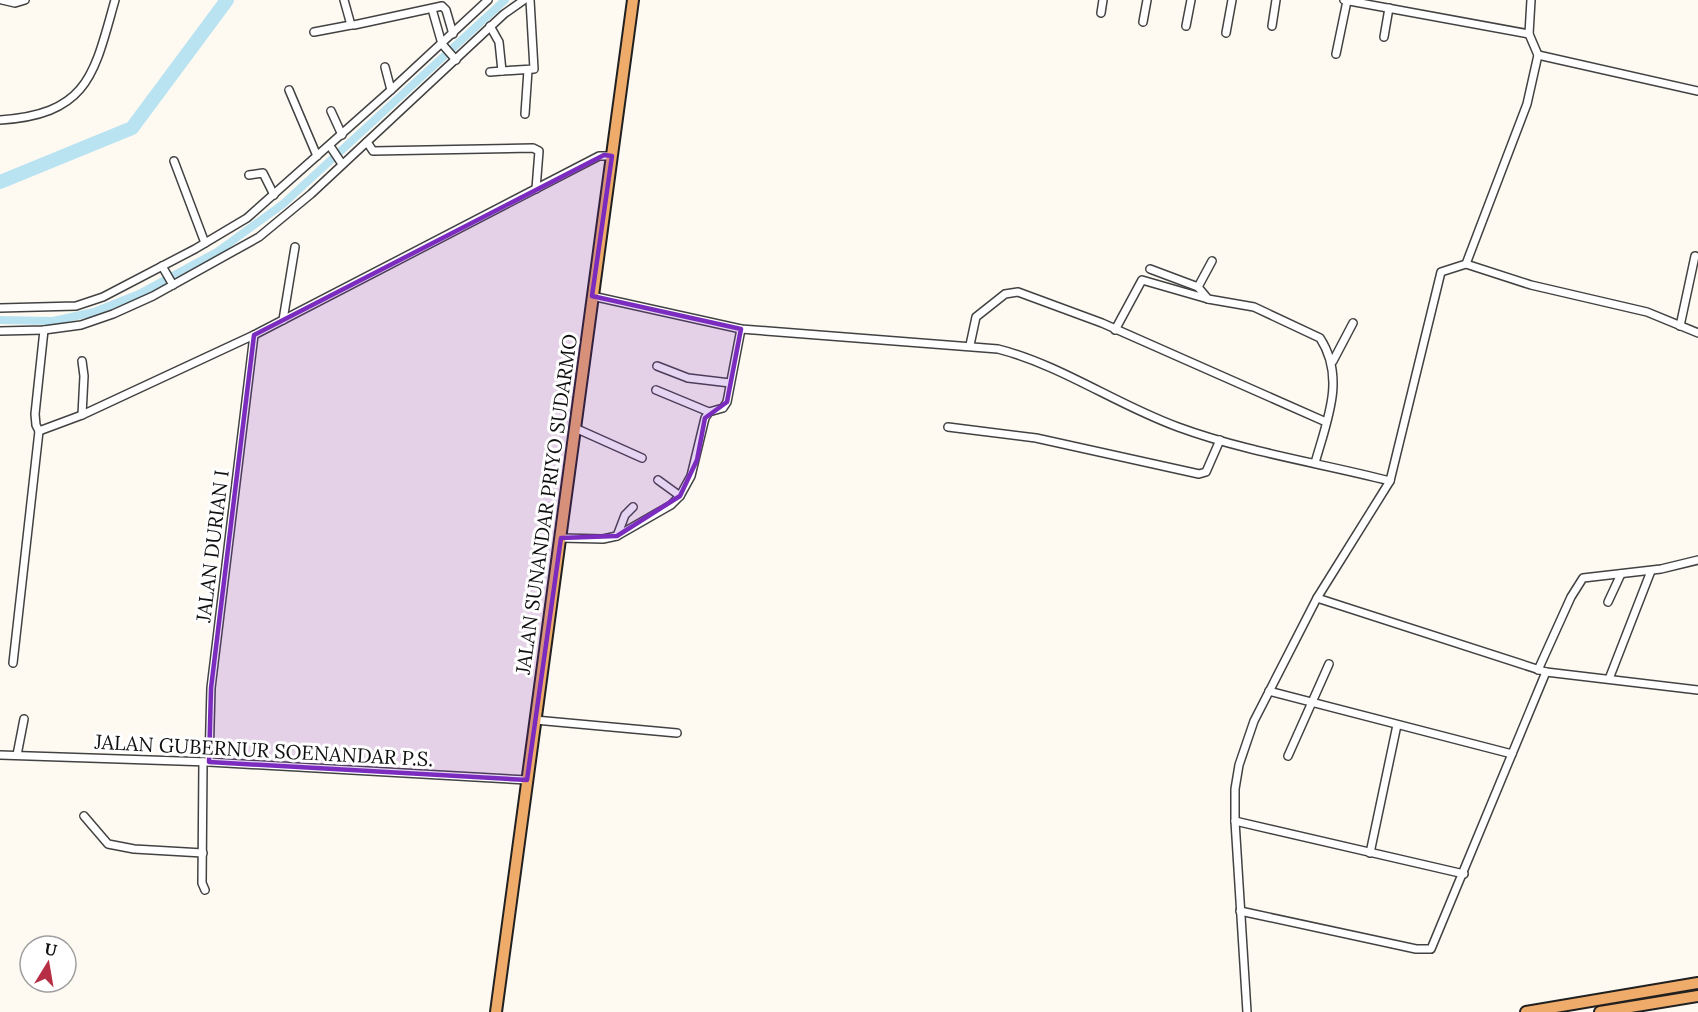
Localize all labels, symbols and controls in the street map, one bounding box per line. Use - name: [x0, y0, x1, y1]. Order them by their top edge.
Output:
- street label: JALAN SUNANDAR PRIYO SUDARMO: [510, 332, 582, 677]
- street label: JALAN DURIAN I: [190, 468, 234, 625]
- street label: JALAN GUBERNUR SOENANDAR P.S.: [93, 729, 434, 771]
- north arrow: [18, 934, 78, 994]
- text: U: [43, 938, 59, 960]

